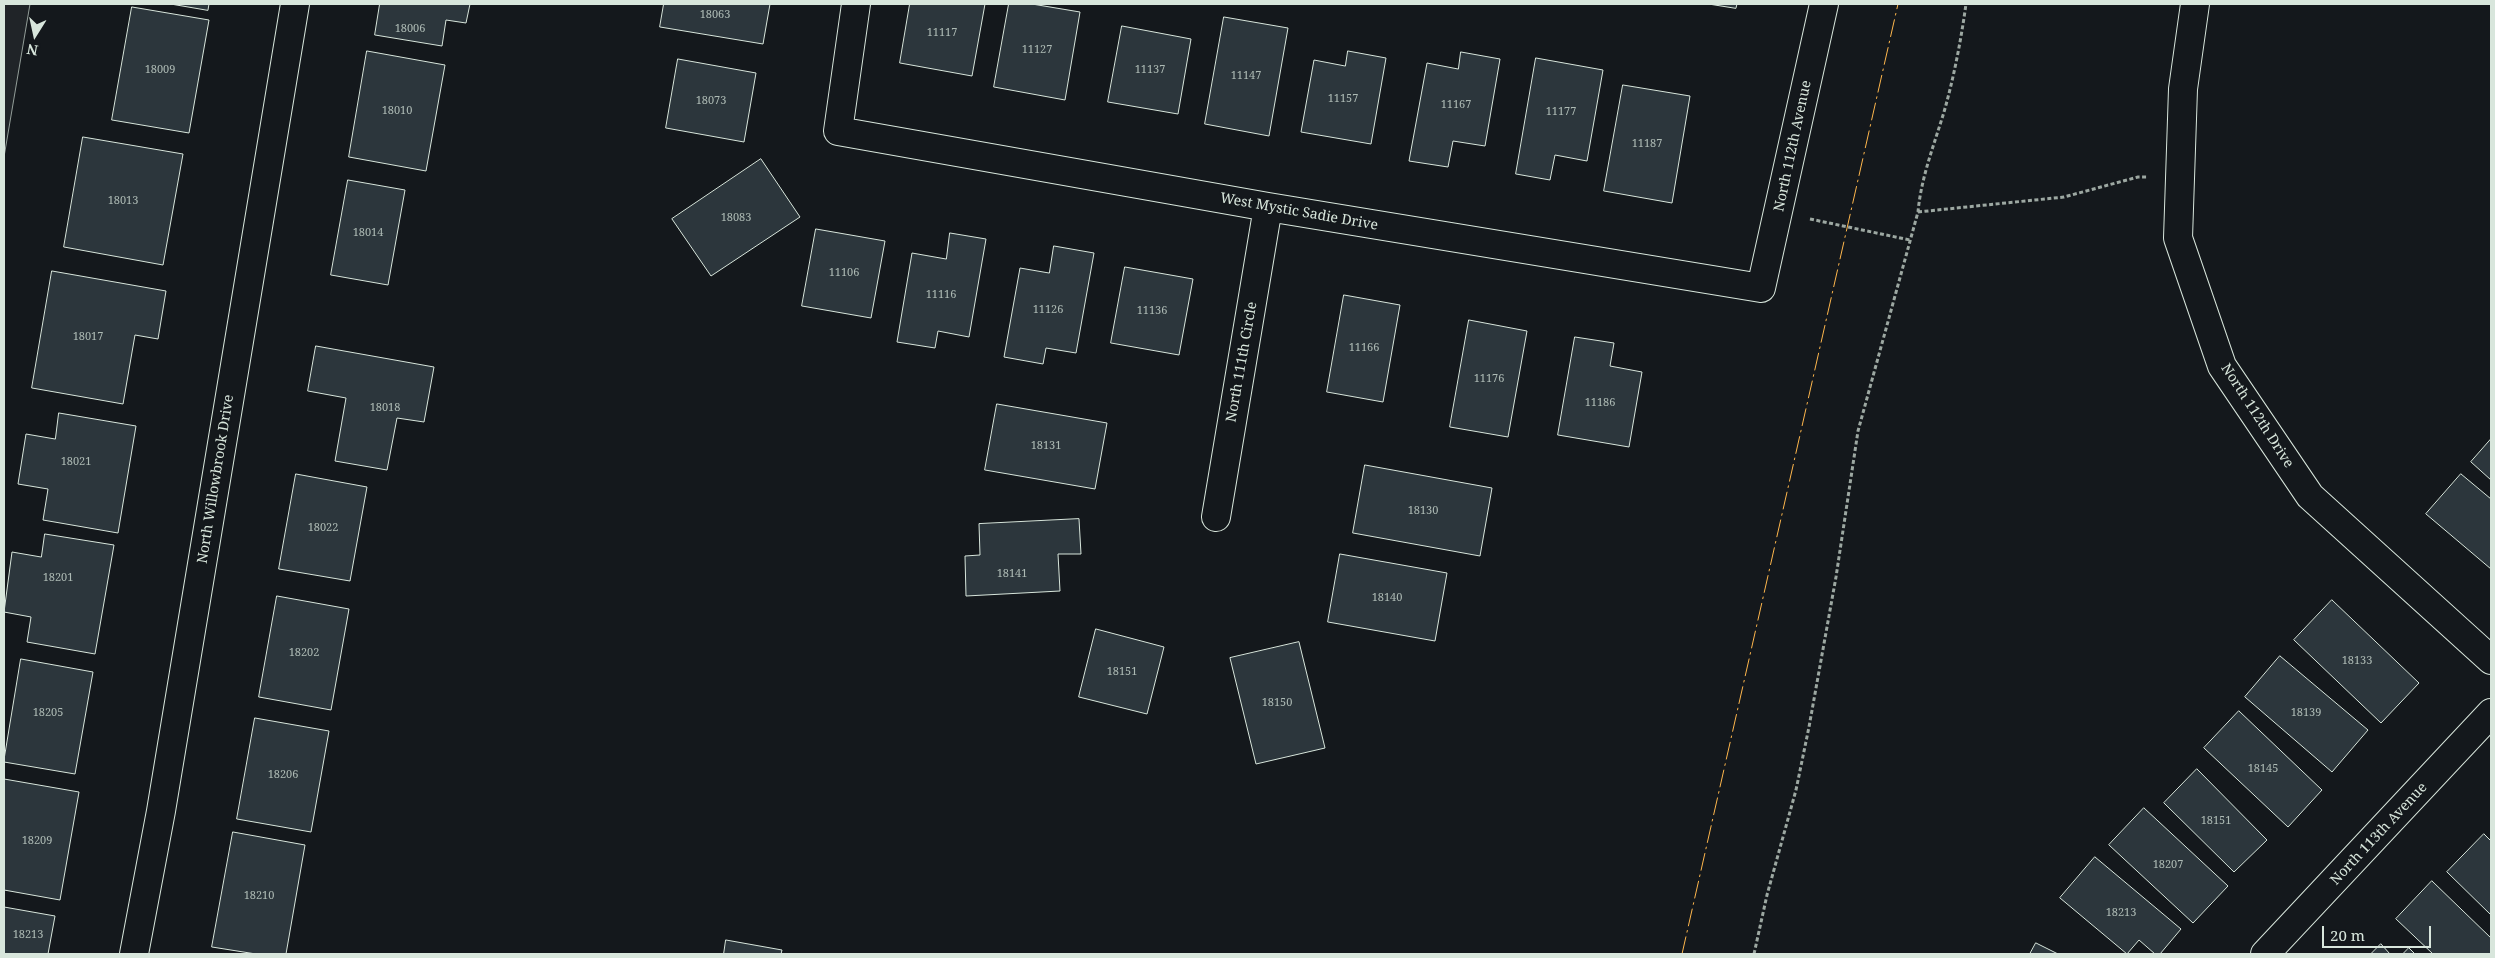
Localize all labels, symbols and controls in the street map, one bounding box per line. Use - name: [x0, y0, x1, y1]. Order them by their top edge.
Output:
- house number: 18063: [700, 8, 730, 22]
- north arrow: [10, 10, 60, 60]
- house number: 18006: [395, 22, 425, 36]
- house number: 11117: [927, 26, 957, 40]
- text: N: [25, 40, 39, 61]
- house number: 11127: [1022, 43, 1052, 57]
- house number: 18009: [145, 63, 175, 77]
- house number: 11137: [1135, 63, 1165, 77]
- house number: 11147: [1231, 69, 1261, 83]
- street label: North 112th Avenue: [1771, 79, 1815, 213]
- house number: 11157: [1328, 92, 1358, 106]
- house number: 18073: [696, 94, 726, 108]
- house number: 11167: [1441, 98, 1471, 112]
- house number: 18010: [382, 104, 412, 118]
- house number: 11177: [1546, 105, 1576, 119]
- house number: 11187: [1632, 137, 1662, 151]
- street label: West Mystic Sadie Drive: [1219, 190, 1379, 234]
- house number: 18013: [108, 194, 138, 208]
- house number: 18083: [721, 211, 751, 225]
- house number: 18014: [353, 226, 383, 240]
- house number: 11106: [829, 266, 859, 280]
- house number: 11116: [926, 288, 956, 302]
- street label: North 111th Circle: [1223, 300, 1261, 424]
- house number: 11126: [1033, 303, 1063, 317]
- house number: 11136: [1137, 304, 1167, 318]
- house number: 18017: [73, 330, 103, 344]
- house number: 11166: [1349, 341, 1379, 355]
- street label: North 112th Drive: [2217, 361, 2297, 471]
- house number: 11176: [1474, 372, 1504, 386]
- street label: North Willowbrook Drive: [194, 393, 238, 565]
- house number: 11186: [1585, 396, 1615, 410]
- house number: 18018: [370, 401, 400, 415]
- house number: 18131: [1031, 439, 1061, 453]
- house number: 18021: [61, 455, 91, 469]
- house number: 18130: [1408, 504, 1438, 518]
- house number: 18022: [308, 521, 338, 535]
- house number: 18141: [997, 567, 1027, 581]
- house number: 18201: [43, 571, 73, 585]
- house number: 18140: [1372, 591, 1402, 605]
- house number: 18202: [289, 646, 319, 660]
- house number: 18133: [2342, 654, 2372, 668]
- house number: 18151: [1107, 665, 1137, 679]
- house number: 18150: [1262, 696, 1292, 710]
- house number: 18205: [33, 706, 63, 720]
- house number: 18139: [2291, 706, 2321, 720]
- house number: 18145: [2248, 762, 2278, 776]
- house number: 18206: [268, 768, 298, 782]
- street label: North 113th Avenue: [2327, 779, 2431, 889]
- house number: 18151: [2201, 814, 2231, 828]
- house number: 18209: [22, 834, 52, 848]
- house number: 18207: [2153, 858, 2183, 872]
- house number: 18210: [244, 889, 274, 903]
- house number: 18213: [2106, 906, 2136, 920]
- scale bar: [2325, 916, 2434, 948]
- text: 20 m: [2330, 925, 2365, 945]
- house number: 18213: [13, 928, 43, 942]

